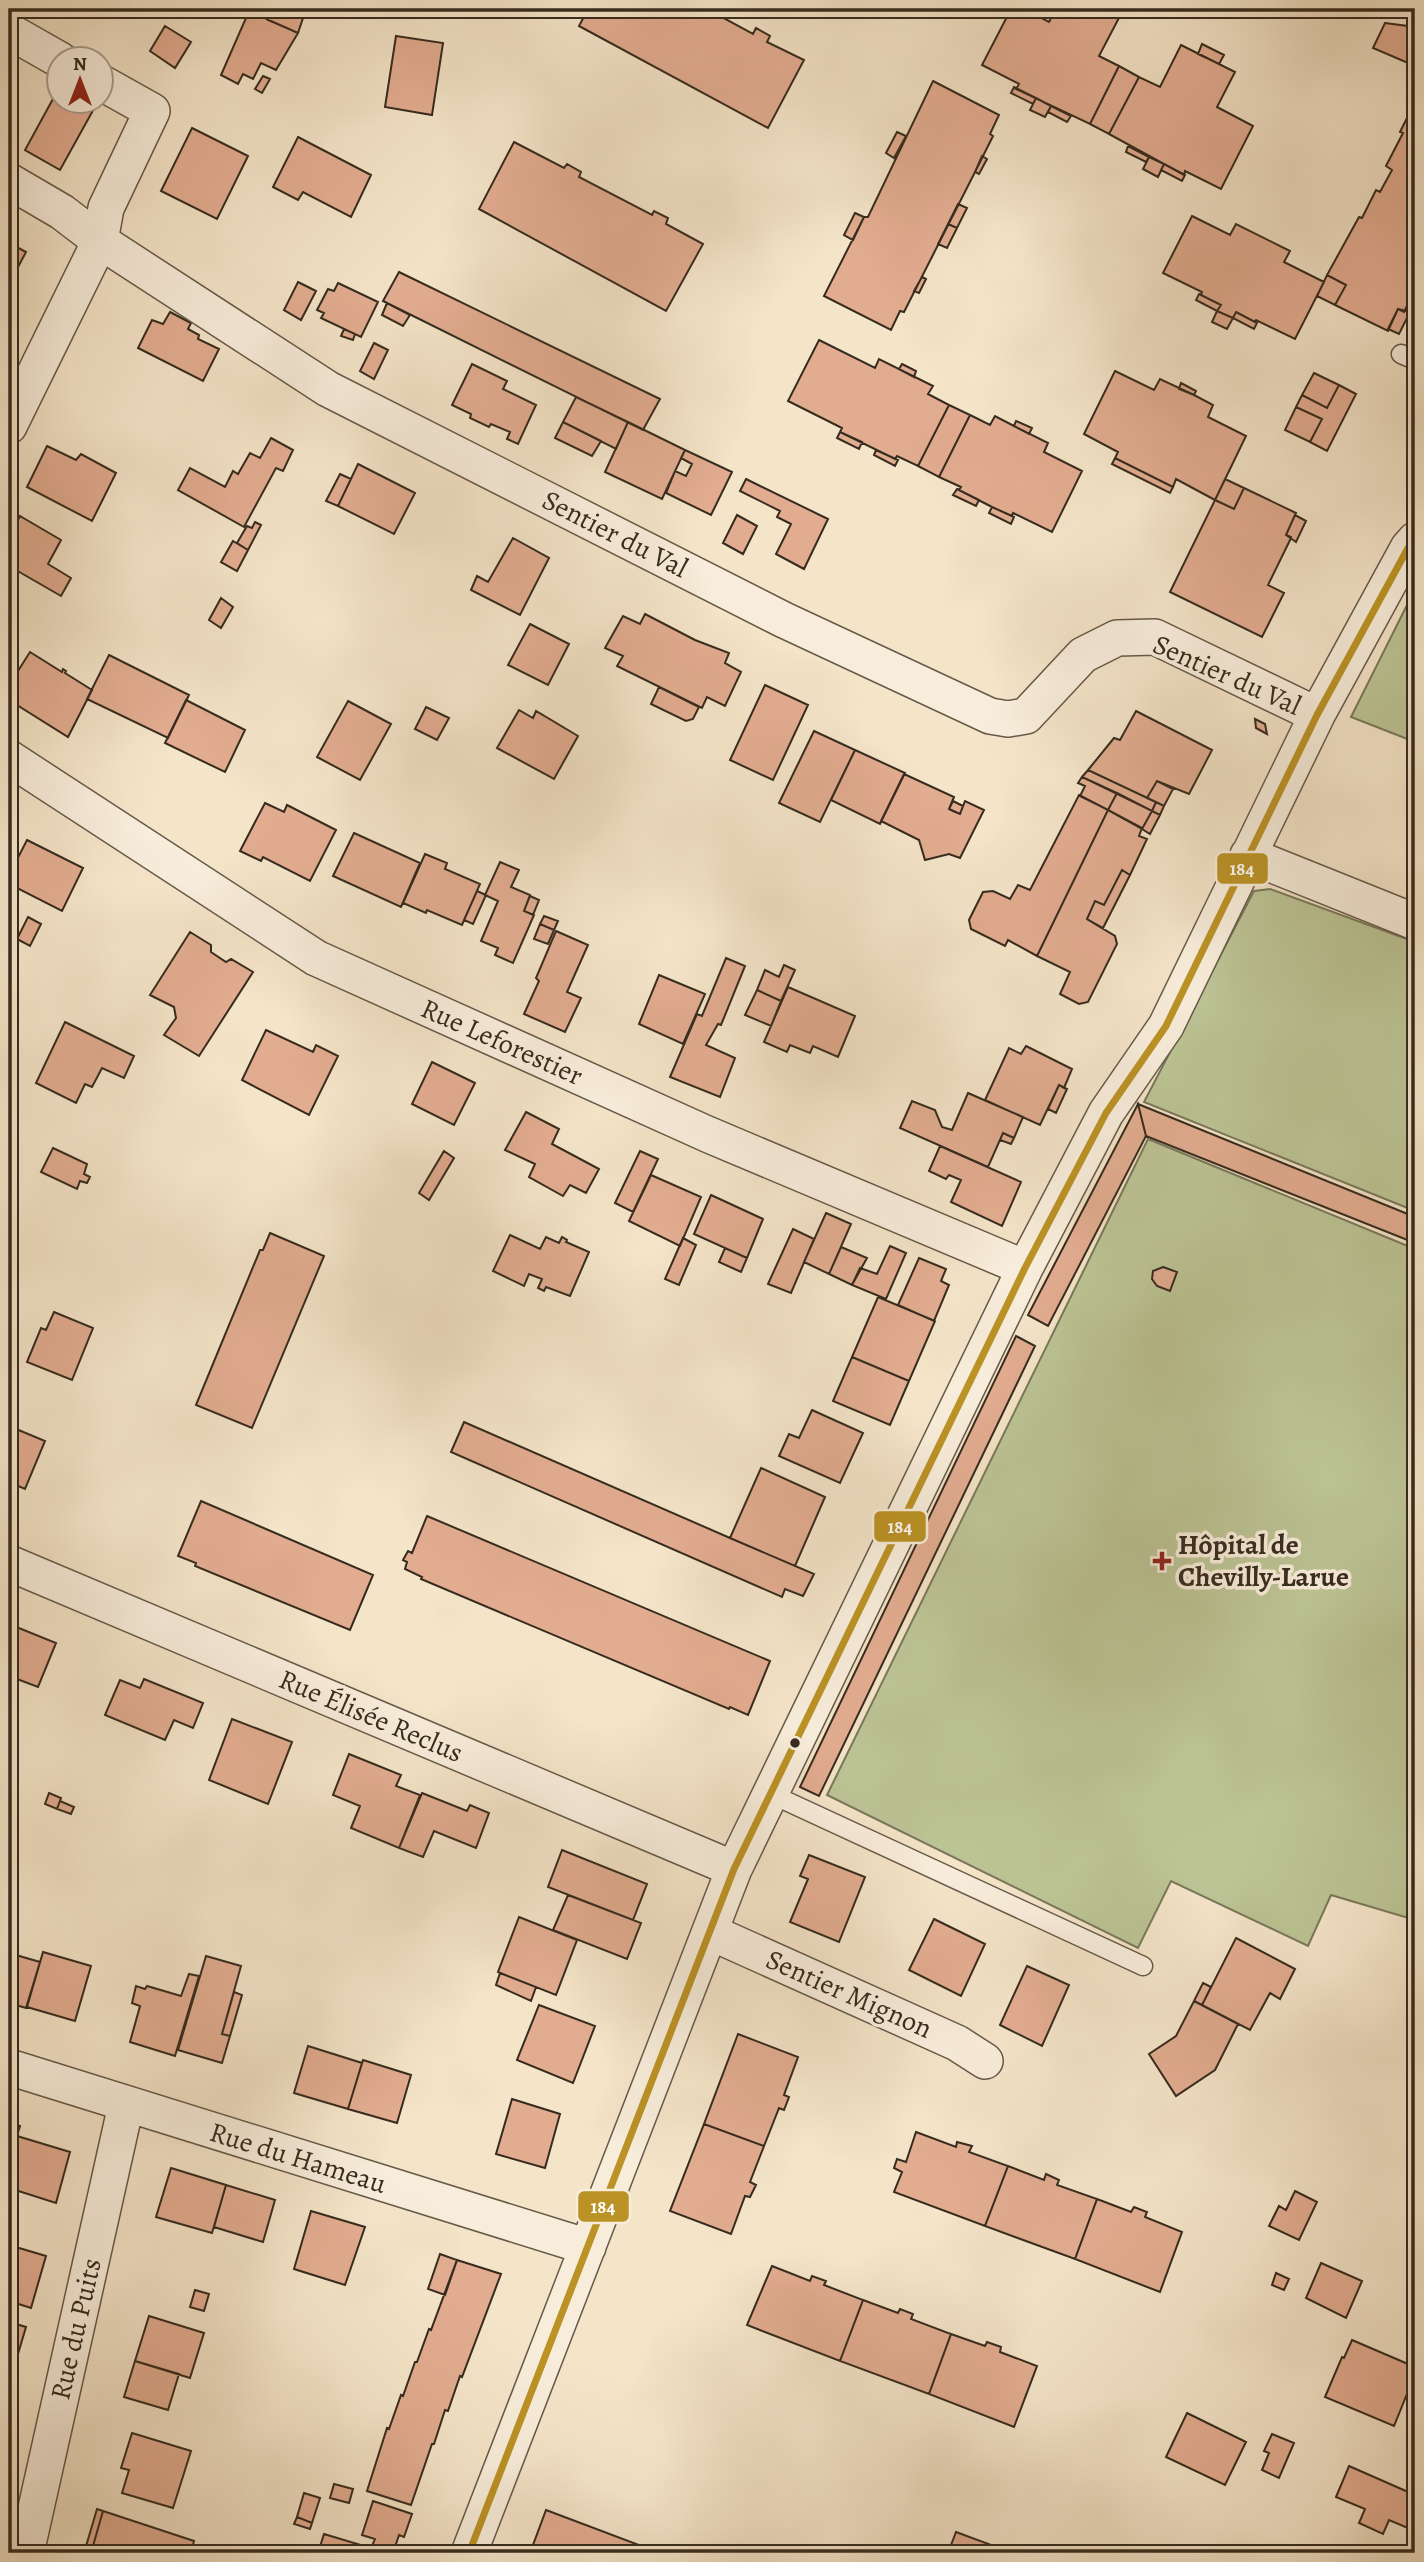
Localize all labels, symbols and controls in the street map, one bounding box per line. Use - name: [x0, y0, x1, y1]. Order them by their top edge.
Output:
- north arrow: [46, 46, 116, 116]
- text: N: [73, 51, 87, 77]
- street label: Sentier du Val: [536, 481, 694, 587]
- street label: Sentier du Val: [1147, 625, 1307, 725]
- line badge: 184: [1216, 852, 1269, 885]
- text: 184: [1230, 856, 1254, 882]
- street label: Rue Leforestier: [415, 989, 589, 1095]
- line badge: 184: [873, 1510, 927, 1543]
- text: 184: [888, 1514, 912, 1540]
- place label: Hôpital de Chevilly-Larue: [1178, 1526, 1349, 1596]
- marker: Hôpital de Chevilly-Larue: [1152, 1551, 1172, 1571]
- street label: Rue Élisée Reclus: [273, 1660, 469, 1772]
- unlabelled marker: [788, 1736, 802, 1750]
- street label: Sentier Mignon: [760, 1940, 938, 2048]
- street label: Rue du Hameau: [205, 2113, 392, 2203]
- line badge: 184: [577, 2190, 630, 2223]
- text: 184: [591, 2194, 615, 2220]
- street label: Rue du Puits: [41, 2254, 111, 2404]

